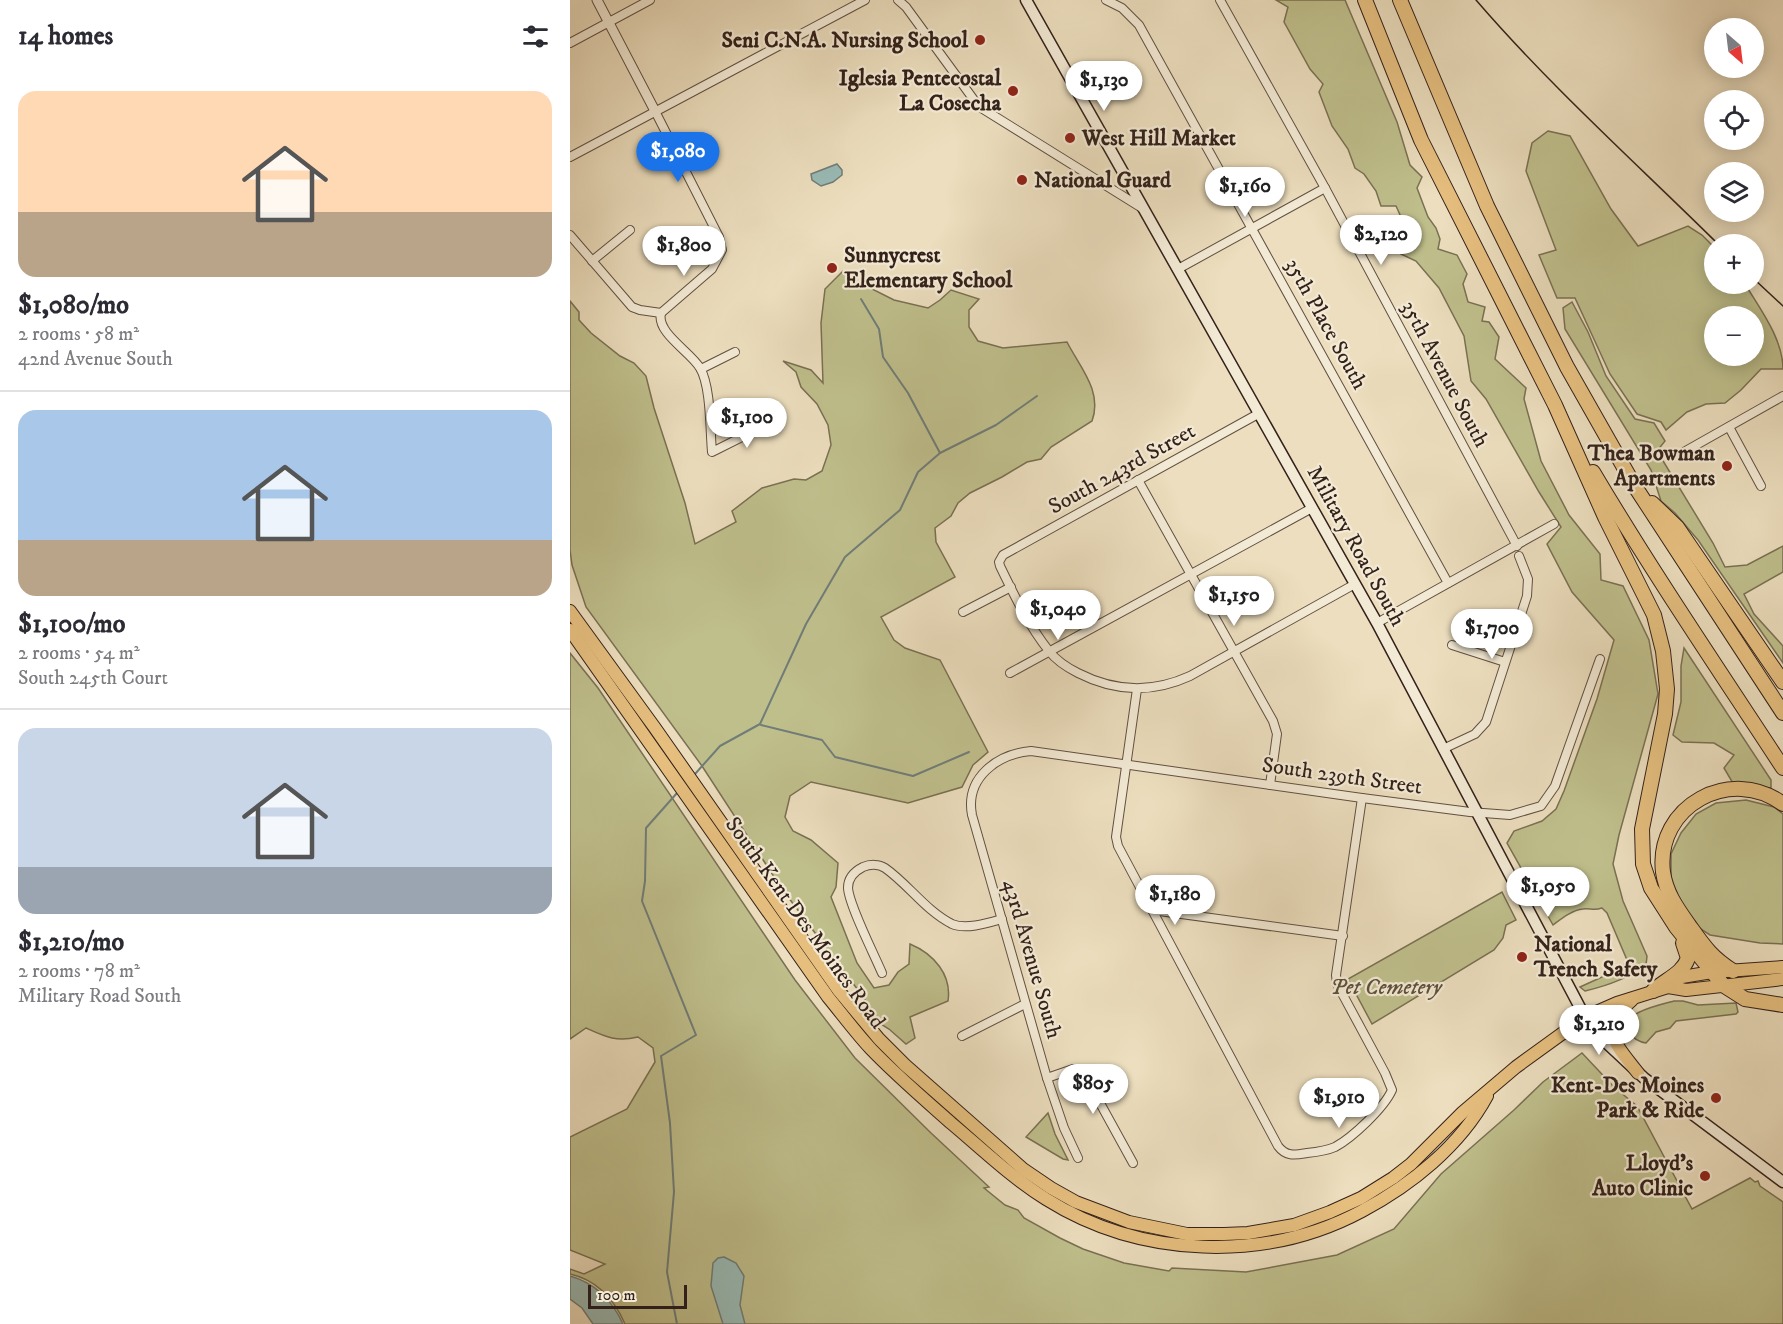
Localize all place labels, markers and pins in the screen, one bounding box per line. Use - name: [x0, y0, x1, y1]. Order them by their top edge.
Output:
- place label: Seni C.N.A. Nursing School: [721, 27, 968, 54]
- marker: Seni C.N.A. Nursing School: [973, 33, 987, 47]
- pin: $1,130: [1055, 61, 1153, 112]
- place label: Iglesia Pentecostal La Cosecha: [839, 65, 1002, 117]
- marker: Iglesia Pentecostal La Cosecha: [1006, 84, 1020, 98]
- place label: West Hill Market: [1081, 125, 1236, 152]
- marker: West Hill Market: [1063, 131, 1077, 145]
- pin: $1,080: [629, 132, 727, 183]
- place label: National Guard: [1034, 167, 1172, 194]
- pin: $1,160: [1196, 167, 1294, 218]
- marker: National Guard: [1015, 173, 1029, 187]
- pin: $2,120: [1332, 215, 1430, 266]
- pin: $1,800: [635, 226, 733, 277]
- place label: Sunnycrest Elementary School: [844, 242, 1013, 294]
- marker: Sunnycrest Elementary School: [825, 261, 839, 275]
- pin: $1,100: [698, 398, 796, 449]
- place label: Thea Bowman Apartments: [1587, 440, 1716, 492]
- marker: Thea Bowman Apartments: [1720, 459, 1734, 473]
- pin: $1,150: [1185, 576, 1283, 627]
- pin: $1,040: [1009, 590, 1107, 641]
- pin: $1,700: [1443, 609, 1541, 660]
- pin: $1,050: [1499, 867, 1597, 918]
- pin: $1,180: [1126, 875, 1224, 926]
- place label: National Trench Safety: [1533, 931, 1658, 983]
- marker: National Trench Safety: [1515, 950, 1529, 964]
- pin: $1,210: [1550, 1005, 1648, 1056]
- pin: $805: [1057, 1064, 1129, 1115]
- place label: Kent-Des Moines Park & Ride: [1551, 1072, 1705, 1124]
- pin: $1,910: [1290, 1078, 1388, 1129]
- marker: Kent-Des Moines Park & Ride: [1709, 1091, 1723, 1105]
- place label: Lloyd's Auto Clinic: [1591, 1150, 1694, 1202]
- marker: Lloyd's Auto Clinic: [1698, 1169, 1712, 1183]

